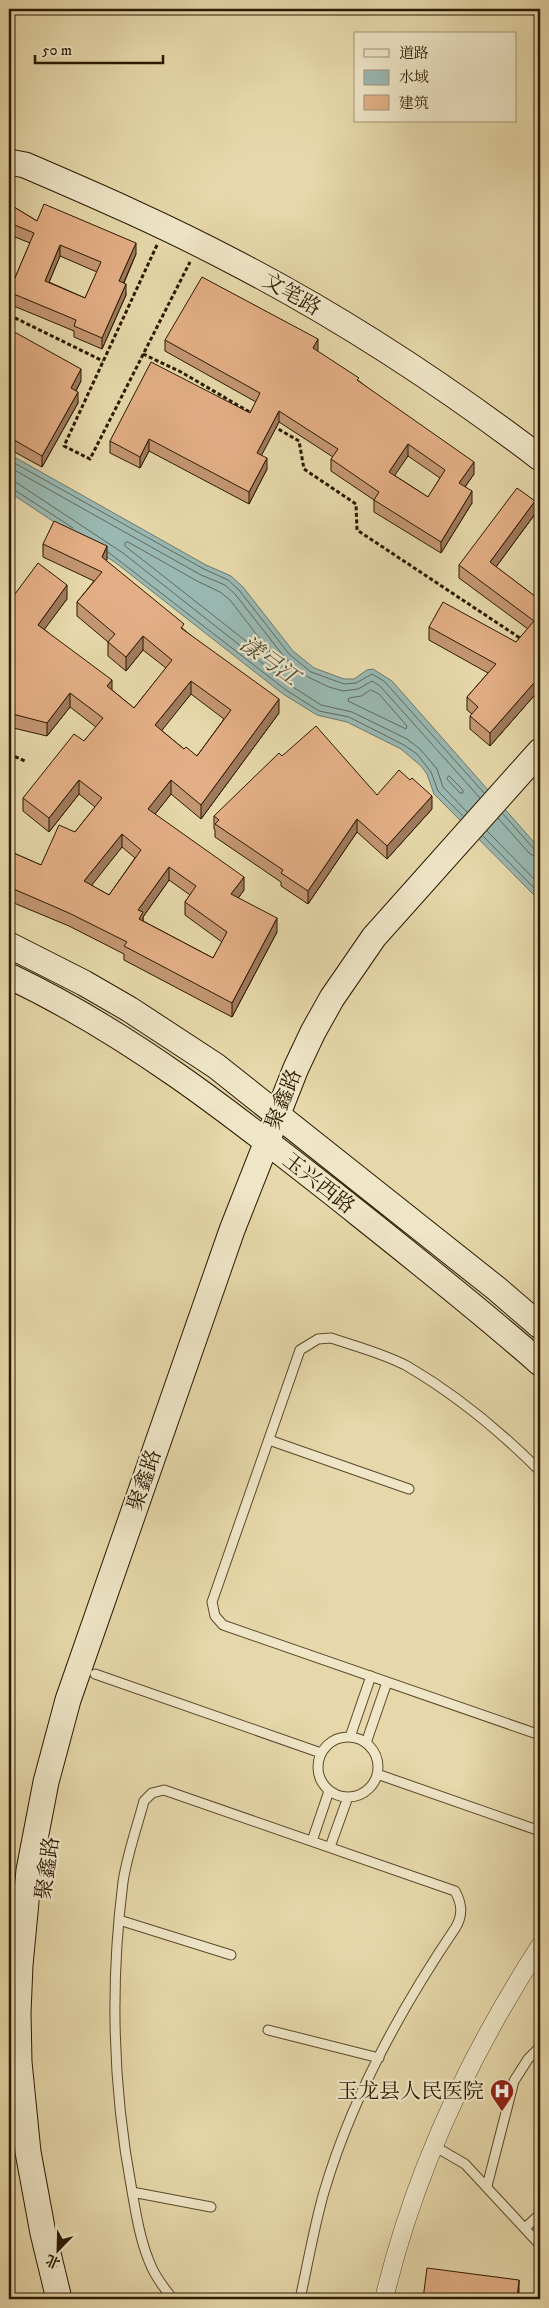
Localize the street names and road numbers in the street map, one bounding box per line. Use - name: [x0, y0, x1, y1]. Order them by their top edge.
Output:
- street label: 文笔路: [258, 268, 325, 322]
- street label: 聚鑫路: [260, 1065, 308, 1133]
- street label: 玉兴西路: [277, 1148, 359, 1220]
- street label: 聚鑫路: [122, 1446, 167, 1514]
- street label: 聚鑫路: [31, 1835, 65, 1901]

